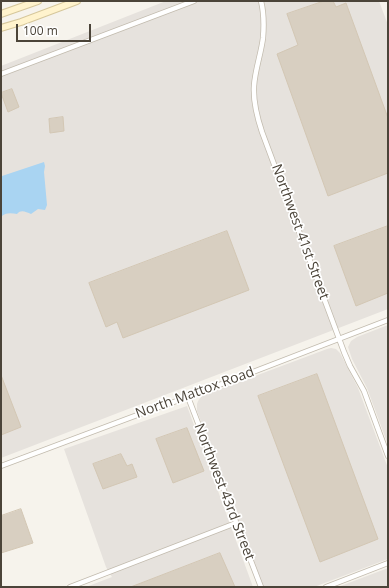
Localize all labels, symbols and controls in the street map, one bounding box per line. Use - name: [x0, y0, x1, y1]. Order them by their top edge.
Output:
- scale bar: [18, 16, 93, 42]
- text: 100 m: [23, 22, 58, 39]
- street label: Northwest 41st Street: [268, 162, 332, 302]
- street label: North Mattox Road: [133, 364, 257, 422]
- street label: Northwest 43rd Street: [190, 421, 258, 563]

